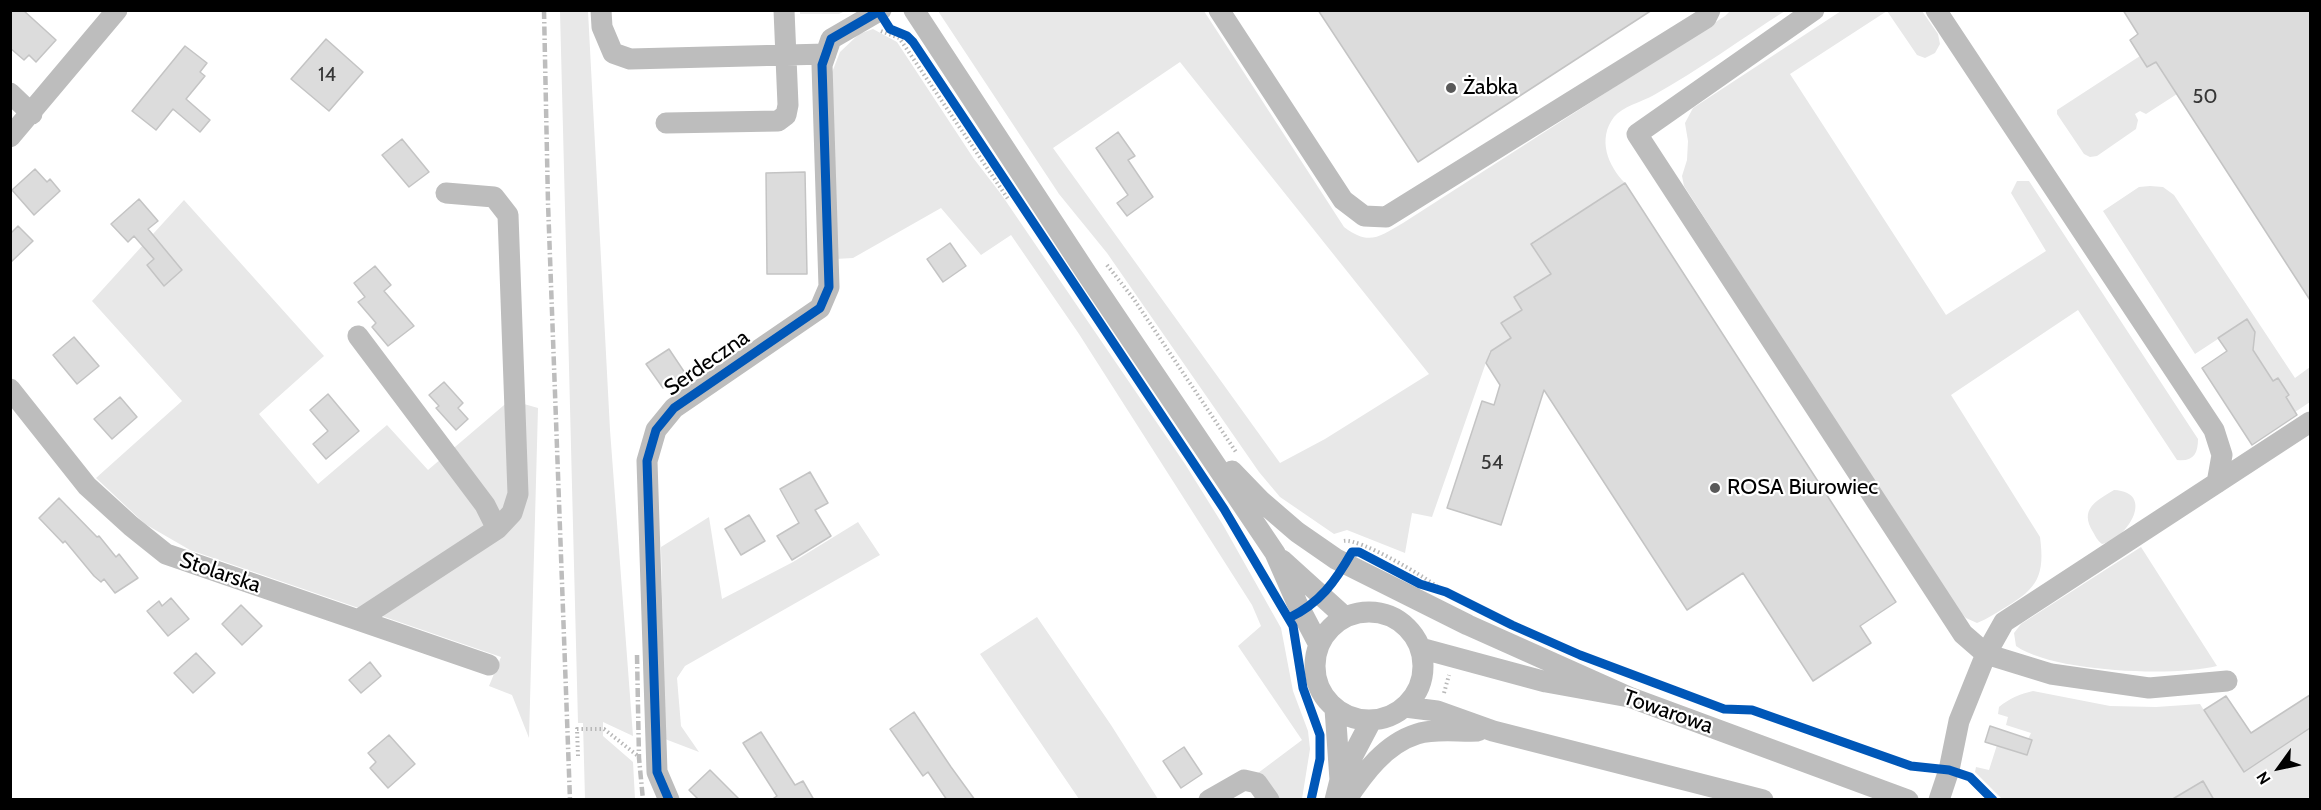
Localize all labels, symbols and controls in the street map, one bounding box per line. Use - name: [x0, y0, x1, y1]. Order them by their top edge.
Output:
- house number: 14: [318, 63, 336, 87]
- place label: Żabka: [1463, 75, 1518, 101]
- marker: Żabka: [1444, 81, 1458, 95]
- house number: 50: [2193, 85, 2217, 109]
- street label: Serdeczna: [660, 324, 754, 402]
- house number: 54: [1481, 451, 1503, 475]
- place label: ROSA Biurowiec: [1727, 475, 1878, 501]
- marker: ROSA Biurowiec: [1708, 481, 1722, 495]
- street label: Stolarska: [176, 547, 264, 599]
- street label: Towarowa: [1620, 684, 1716, 740]
- north arrow: [2249, 738, 2309, 798]
- text: N: [2252, 768, 2275, 788]

